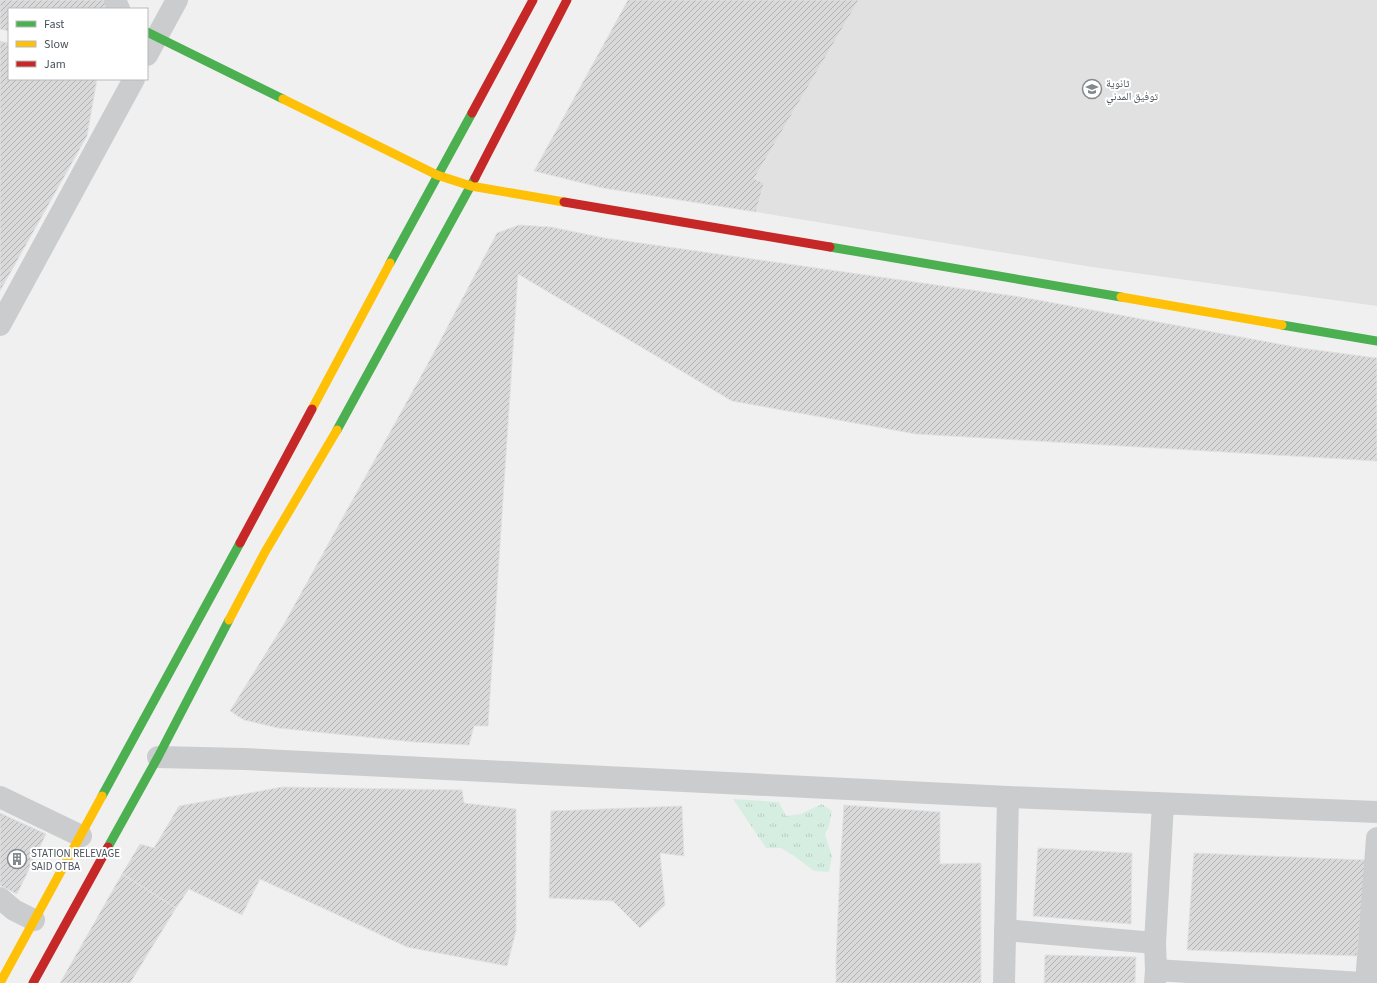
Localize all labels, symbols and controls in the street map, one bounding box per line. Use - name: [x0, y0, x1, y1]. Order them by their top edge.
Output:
- legend: [8, 8, 148, 80]
- text: Fast: [44, 16, 64, 33]
- text: Slow: [44, 36, 69, 53]
- text: Jam: [44, 56, 66, 73]
- place label: ثانوية توفيق المدني: [1106, 76, 1159, 105]
- school or university icon: ثانوية توفيق المدني: [1081, 78, 1103, 100]
- place label: STATION RELEVAGE SAID OTBA: [31, 846, 120, 874]
- building icon: STATION RELEVAGE SAID OTBA: [6, 848, 28, 870]

